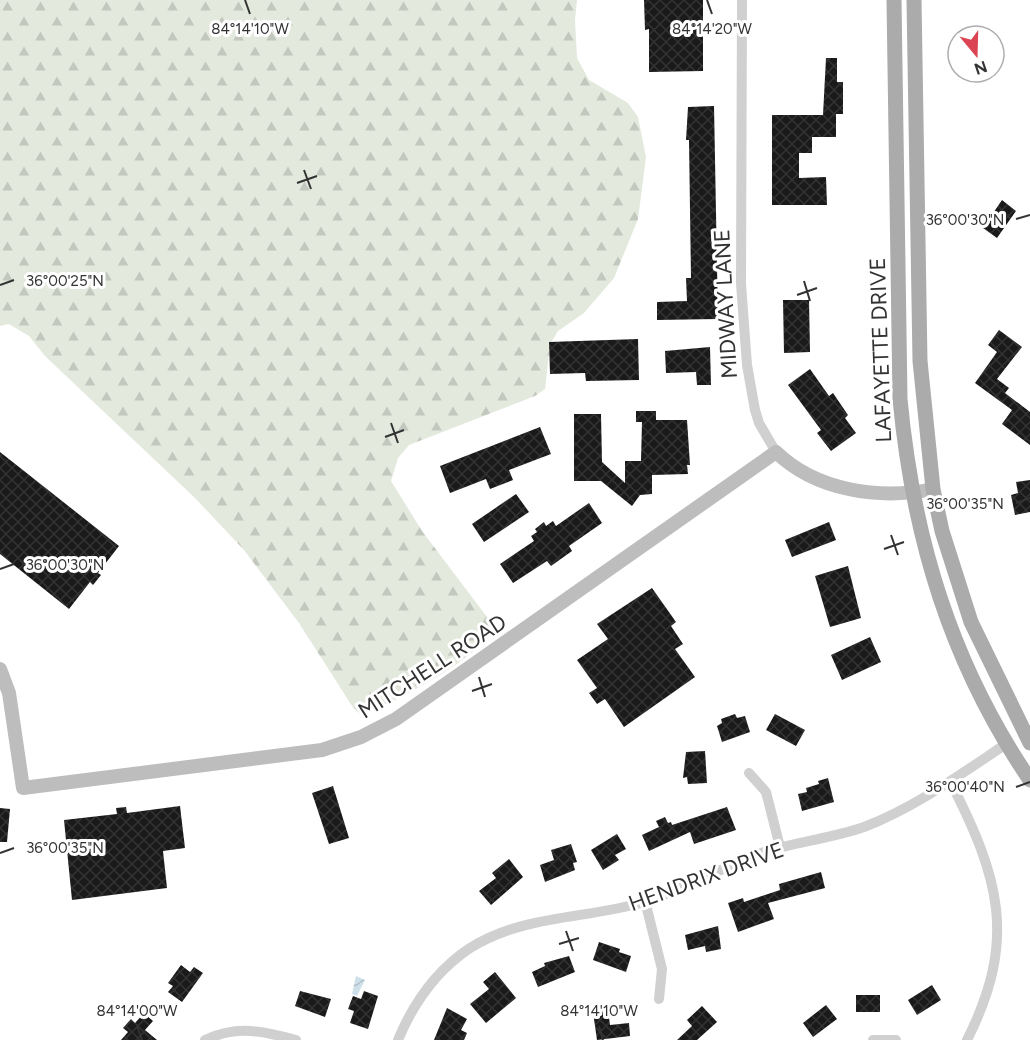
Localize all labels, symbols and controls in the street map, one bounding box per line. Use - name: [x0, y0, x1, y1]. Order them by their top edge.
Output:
- text: 84°14'10"W: [211, 20, 289, 38]
- text: 84°14'20"W: [672, 20, 752, 38]
- north arrow: [946, 24, 1006, 84]
- text: N: [972, 57, 990, 79]
- text: 36°00'30"N: [926, 211, 1004, 229]
- street label: MIDWAY LANE: [708, 229, 743, 379]
- street label: LAFAYETTE DRIVE: [864, 257, 897, 443]
- text: 36°00'25"N: [26, 272, 104, 290]
- text: 36°00'35"N: [926, 495, 1004, 513]
- text: 36°00'30"N: [26, 556, 104, 574]
- street label: MITCHELL ROAD: [353, 608, 511, 724]
- text: 36°00'40"N: [925, 778, 1005, 796]
- street label: HENDRIX DRIVE: [625, 836, 788, 917]
- text: 36°00'35"N: [26, 839, 104, 857]
- text: 84°14'00"W: [96, 1002, 178, 1020]
- text: 84°14'10"W: [560, 1002, 638, 1020]

